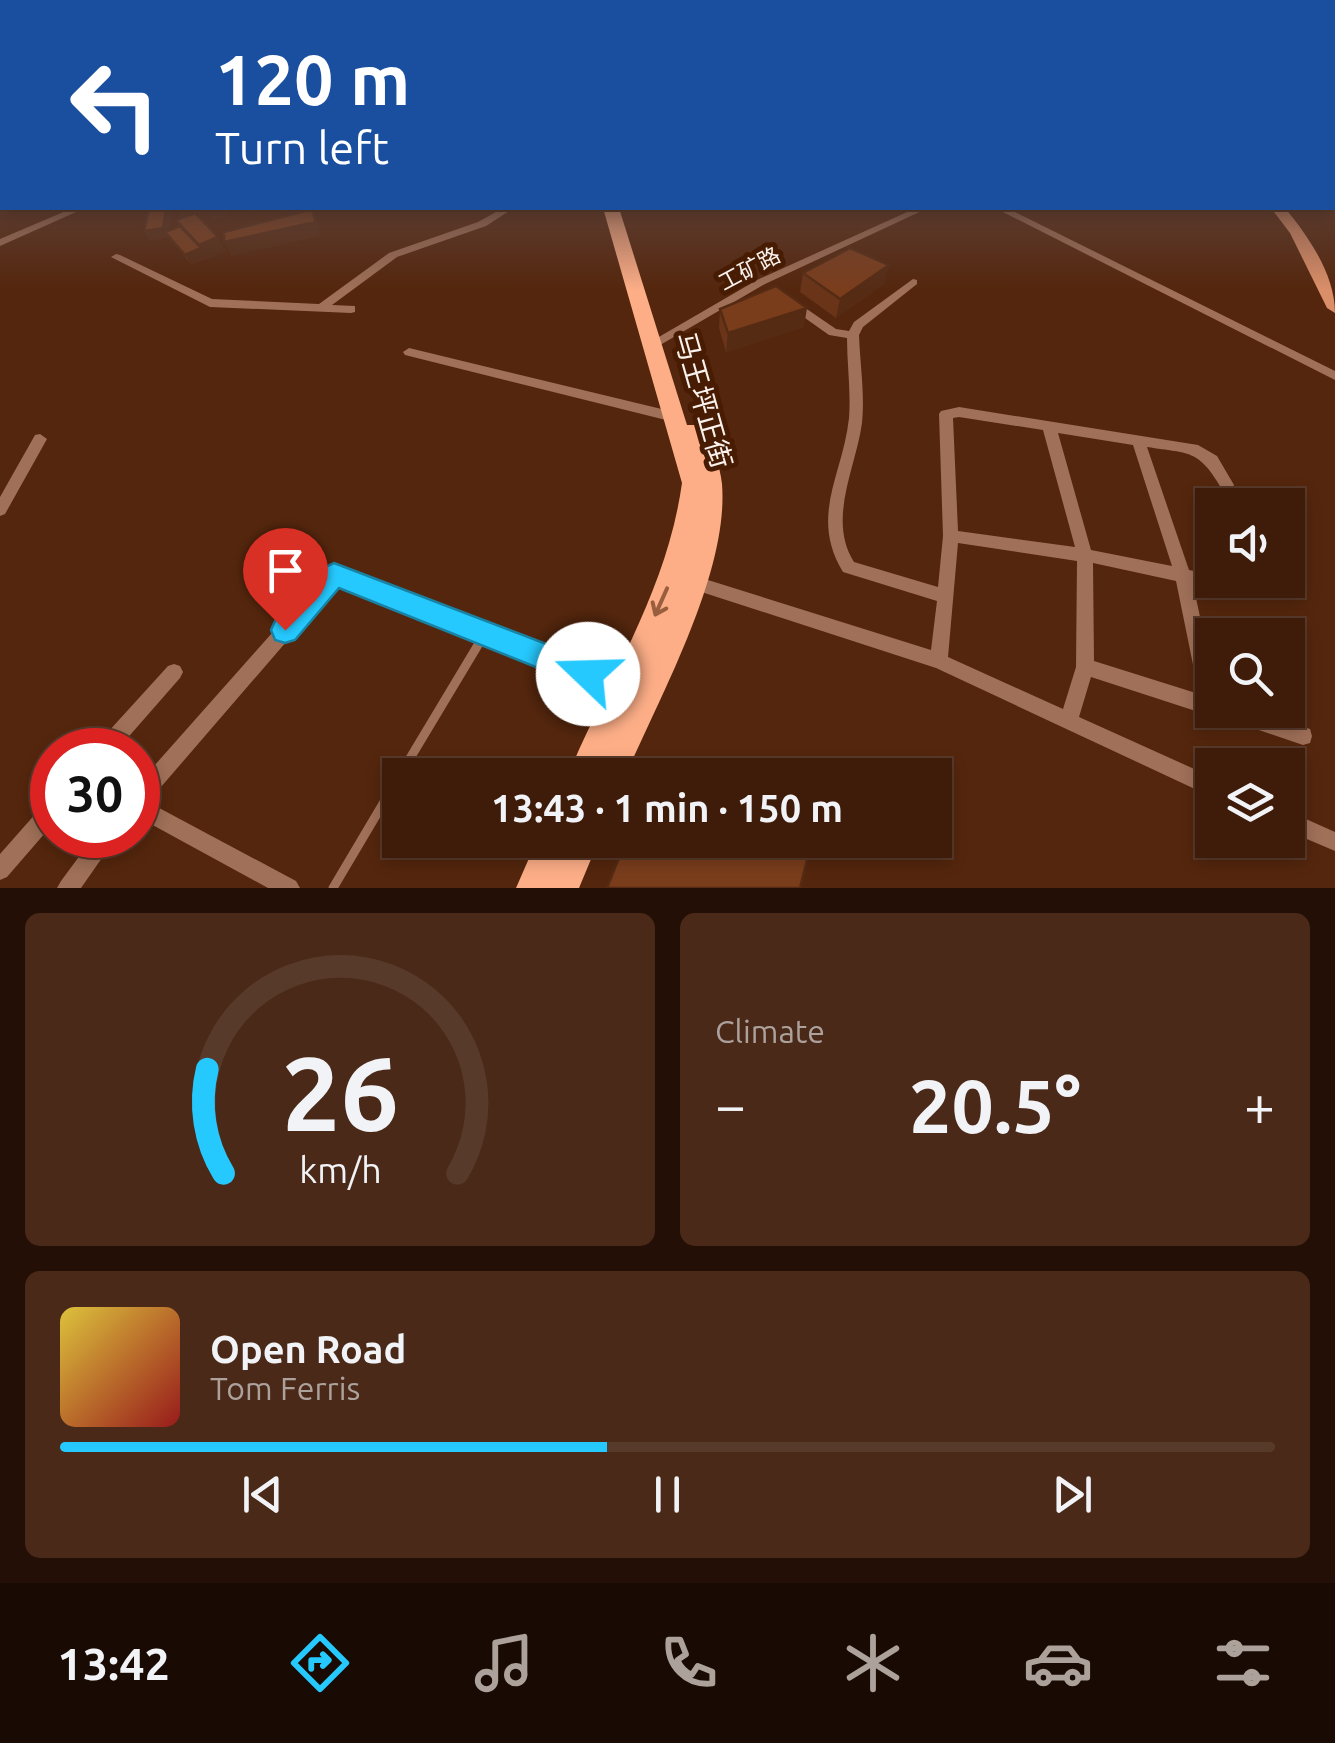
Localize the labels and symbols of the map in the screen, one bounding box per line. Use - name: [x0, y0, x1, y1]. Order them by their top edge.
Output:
- street label: 工矿路: [714, 241, 784, 295]
- street label: 马王坪正街: [670, 328, 738, 472]
- pin: [243, 528, 328, 631]
- one-way arrow: [651, 586, 670, 616]
- position arrow: [536, 622, 640, 726]
- speed limit sign: 30: [30, 728, 160, 858]

